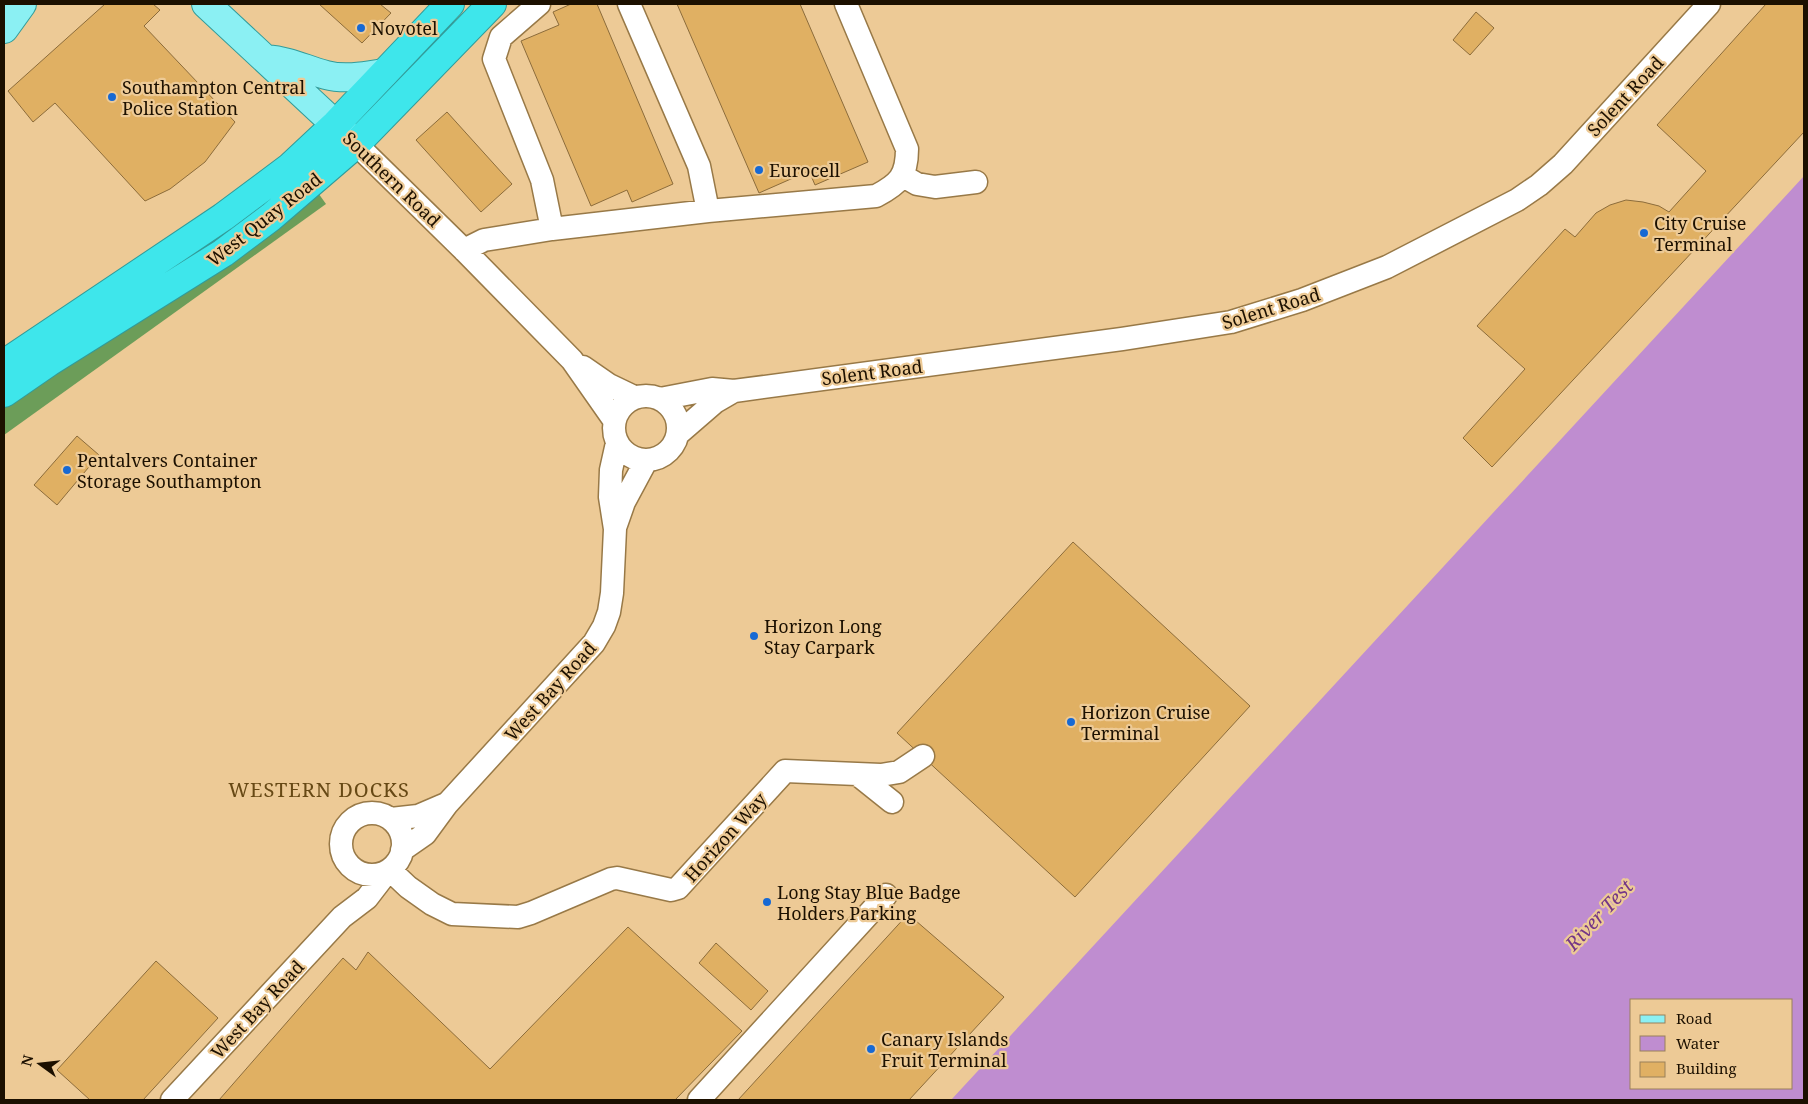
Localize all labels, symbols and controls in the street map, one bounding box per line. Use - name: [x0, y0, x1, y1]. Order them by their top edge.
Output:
- place label: Novotel: [371, 16, 438, 40]
- marker: Novotel: [355, 22, 367, 34]
- street label: Solent Road: [1582, 51, 1668, 141]
- place label: Southampton Central Police Station: [122, 75, 305, 120]
- marker: Southampton Central Police Station: [106, 91, 118, 103]
- street label: Southern Road: [338, 126, 446, 232]
- place label: Eurocell: [769, 158, 841, 182]
- marker: Eurocell: [753, 164, 765, 176]
- street label: West Quay Road: [202, 167, 326, 271]
- place label: City Cruise Terminal: [1654, 211, 1746, 256]
- marker: City Cruise Terminal: [1638, 227, 1650, 239]
- street label: Solent Road: [1219, 282, 1323, 334]
- street label: Solent Road: [820, 354, 924, 390]
- place label: Pentalvers Container Storage Southampton: [77, 448, 262, 493]
- marker: Pentalvers Container Storage Southampton: [61, 464, 73, 476]
- place label: Horizon Long Stay Carpark: [764, 614, 882, 659]
- marker: Horizon Long Stay Carpark: [748, 630, 760, 642]
- street label: West Bay Road: [499, 636, 601, 746]
- place label: Horizon Cruise Terminal: [1081, 700, 1210, 745]
- marker: Horizon Cruise Terminal: [1065, 716, 1077, 728]
- district label: WESTERN DOCKS: [228, 776, 410, 803]
- street label: Horizon Way: [679, 787, 772, 887]
- water label: River Test: [1559, 873, 1639, 957]
- place label: Long Stay Blue Badge Holders Parking: [777, 880, 961, 925]
- marker: Long Stay Blue Badge Holders Parking: [761, 896, 773, 908]
- street label: West Bay Road: [205, 955, 309, 1063]
- legend: [1630, 999, 1793, 1089]
- text: Road: [1676, 1008, 1712, 1028]
- place label: Canary Islands Fruit Terminal: [881, 1027, 1008, 1072]
- text: Water: [1676, 1033, 1719, 1053]
- north arrow: [15, 1039, 65, 1089]
- marker: Canary Islands Fruit Terminal: [865, 1043, 877, 1055]
- text: N: [16, 1053, 38, 1068]
- text: Building: [1676, 1058, 1737, 1078]

